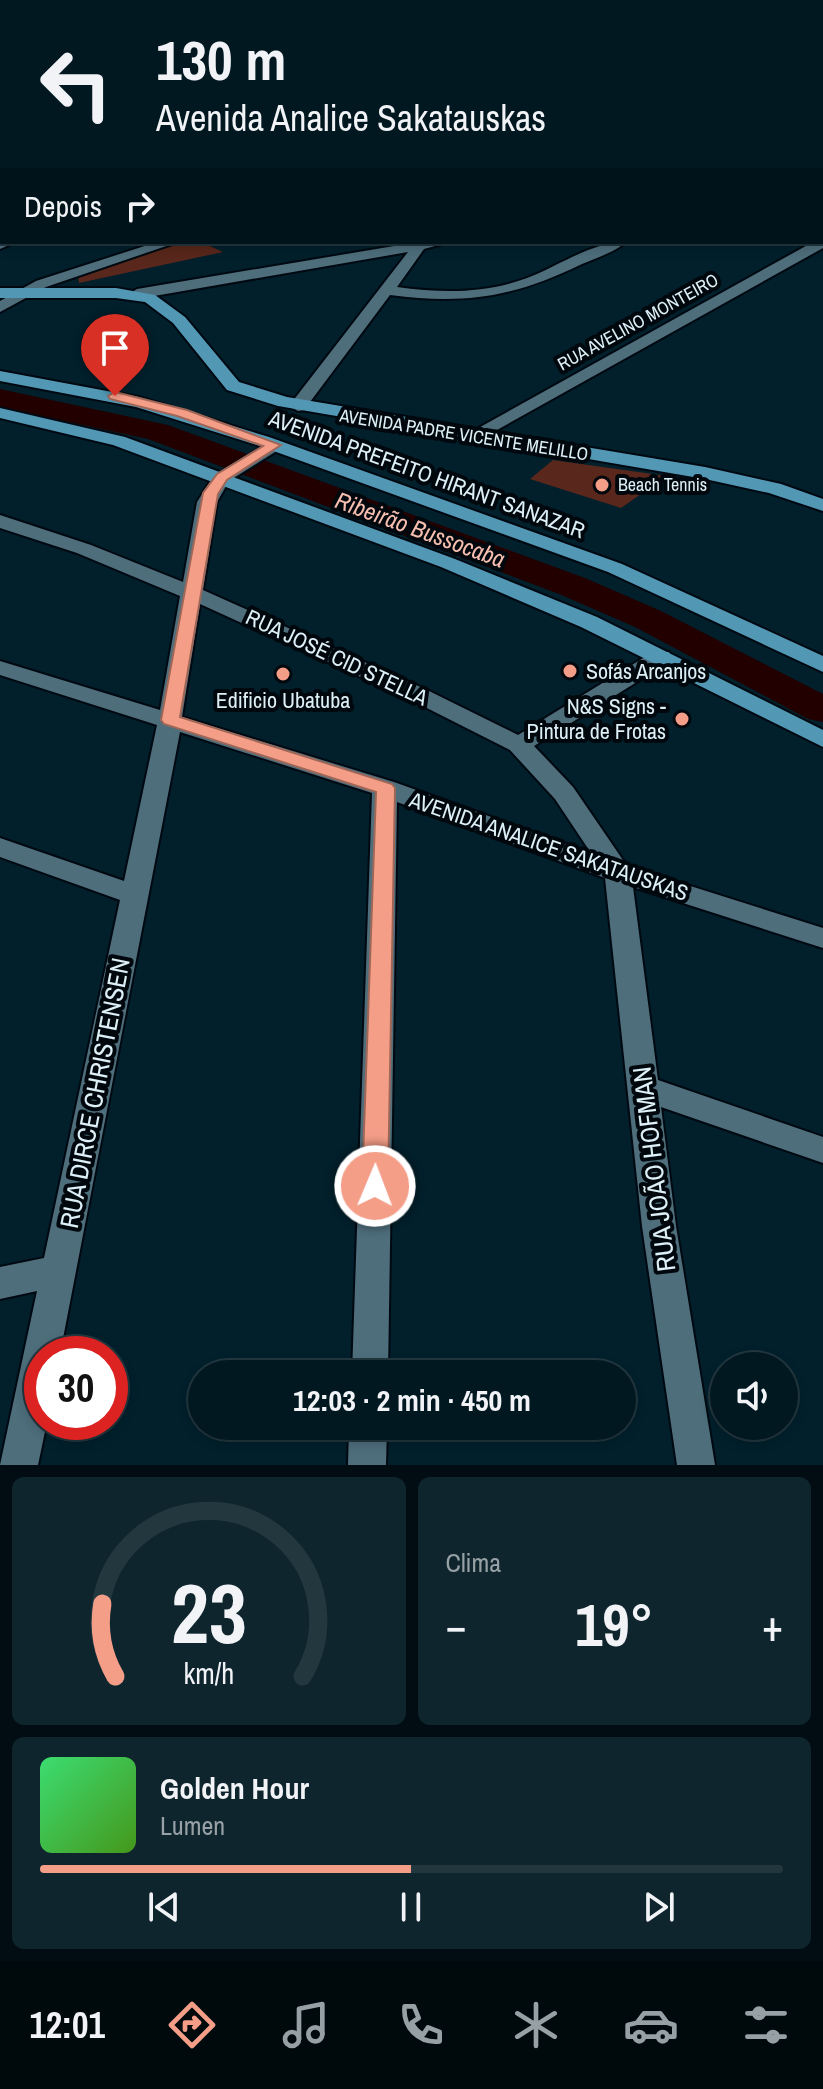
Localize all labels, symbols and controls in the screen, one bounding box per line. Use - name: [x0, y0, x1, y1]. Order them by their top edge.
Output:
- text: 130 m: [156, 22, 286, 97]
- icon: left: [24, 32, 128, 136]
- text: Avenida Analice Sakatauskas: [156, 94, 546, 142]
- icon: right: [118, 184, 162, 228]
- text: Depois: [24, 186, 102, 226]
- street label: RUA AVELINO MONTEIRO: [553, 267, 723, 376]
- pin: [81, 314, 149, 396]
- icon: arrive: [93, 326, 137, 370]
- street label: AVENIDA PREFEITO HIRANT SANAZAR: [264, 402, 589, 545]
- street label: AVENIDA PADRE VICENTE MELILLO: [337, 402, 590, 467]
- place label: Beach Tennis: [618, 472, 707, 497]
- marker: Beach Tennis: [593, 476, 611, 494]
- water label: Ribeirão Bussocaba: [331, 484, 510, 575]
- street label: RUA JOSÉ CID STELLA: [241, 602, 434, 713]
- place label: Sofás Arcanjos: [586, 656, 706, 686]
- marker: Sofás Arcanjos: [561, 662, 579, 680]
- marker: Edificio Ubatuba: [274, 665, 292, 683]
- place label: Edificio Ubatuba: [216, 685, 350, 715]
- place label: N&S Signs - Pintura de Frotas: [527, 691, 666, 746]
- marker: N&S Signs - Pintura de Frotas: [673, 710, 691, 728]
- street label: AVENIDA ANALICE SAKATAUSKAS: [405, 784, 692, 908]
- street label: RUA DIRCE CHRISTENSEN: [51, 955, 138, 1231]
- street label: RUA JOÃO HOFMAN: [624, 1065, 683, 1273]
- position arrow: [333, 1144, 417, 1228]
- speed limit sign: 30: [24, 1336, 128, 1440]
- map controls: [710, 1352, 798, 1440]
- button: sound: [710, 1352, 798, 1440]
- text: 12:03 · 2 min · 450 m: [293, 1380, 531, 1420]
- text: Clima: [446, 1545, 501, 1580]
- text: 23: [171, 1557, 247, 1669]
- text: 19°: [575, 1584, 654, 1665]
- text: −: [446, 1595, 467, 1655]
- text: +: [762, 1595, 783, 1655]
- text: km/h: [183, 1654, 234, 1693]
- text: Golden Hour: [160, 1768, 309, 1808]
- text: Lumen: [160, 1808, 225, 1843]
- icon: previous: [142, 1885, 186, 1929]
- icon: pause: [389, 1885, 433, 1929]
- icon: next: [637, 1885, 681, 1929]
- icon: directions: [164, 1997, 220, 2053]
- icon: music: [278, 1997, 334, 2053]
- icon: phone: [393, 1997, 449, 2053]
- icon: climate: [508, 1997, 564, 2053]
- icon: car: [623, 1997, 679, 2053]
- icon: filters: [738, 1997, 794, 2053]
- text: 12:01: [29, 2001, 105, 2049]

